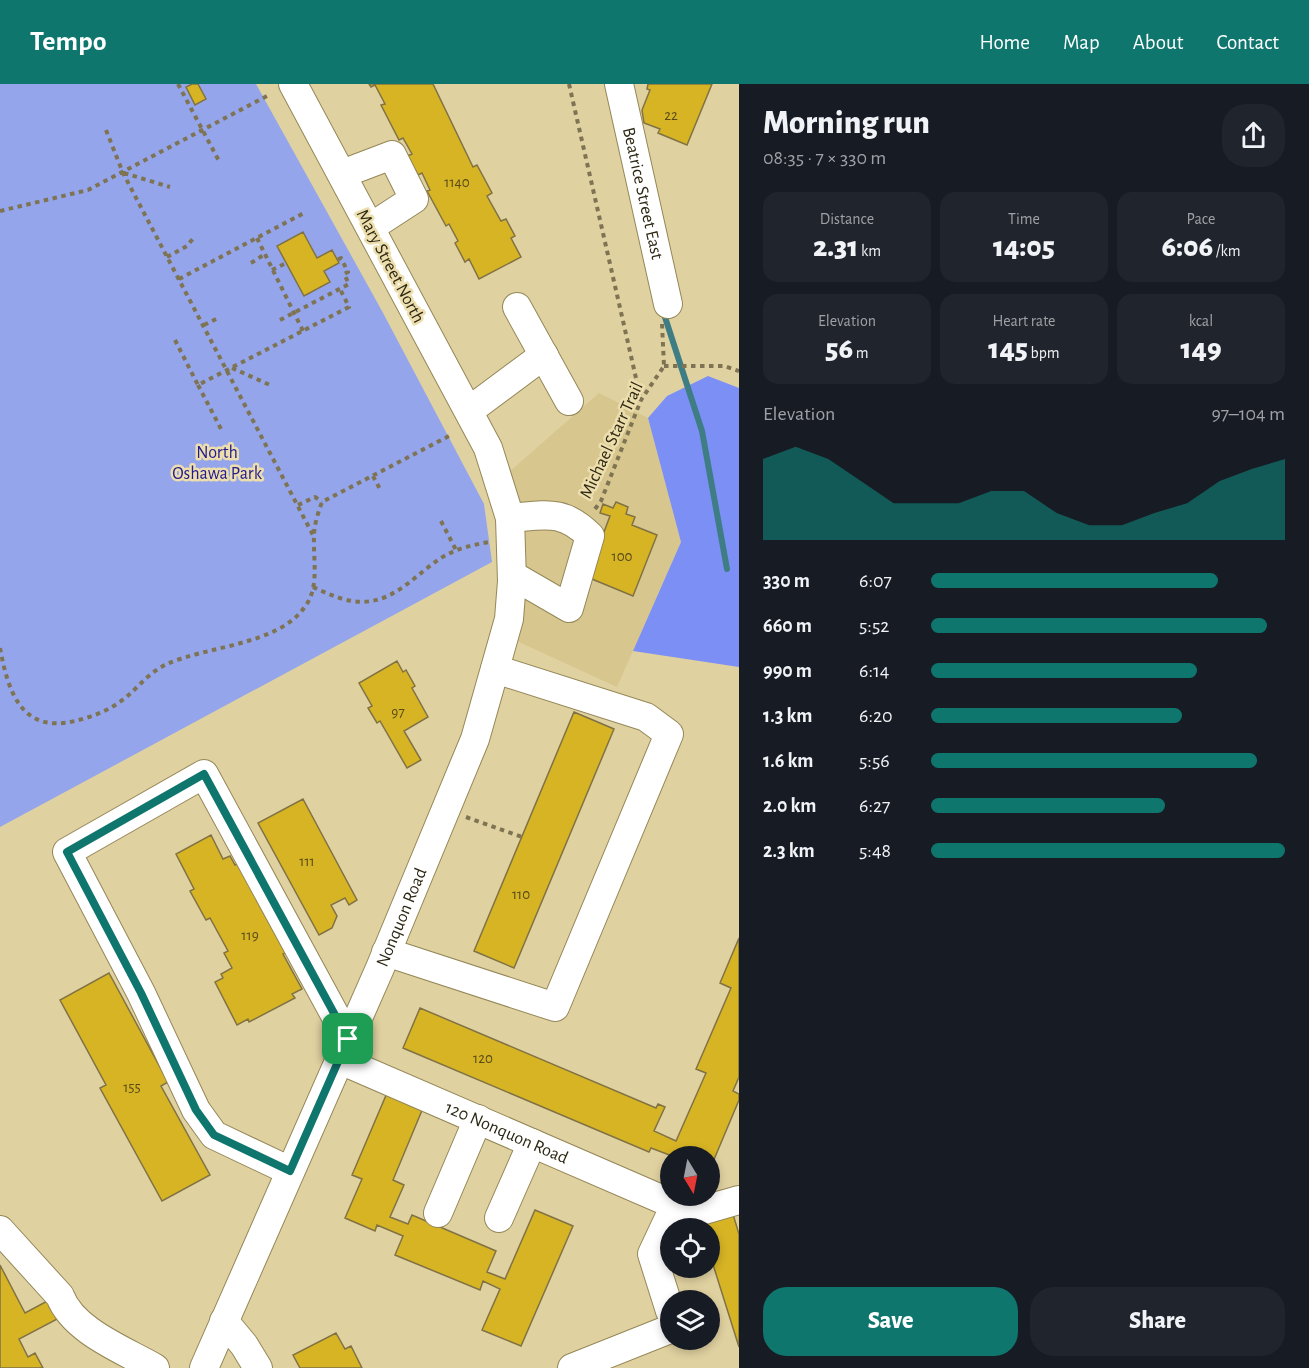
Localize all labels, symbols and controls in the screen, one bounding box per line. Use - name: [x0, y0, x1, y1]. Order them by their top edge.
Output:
- text: Tempo: [30, 28, 106, 56]
- text: Home: [979, 32, 1030, 53]
- text: Map: [1063, 32, 1100, 53]
- text: About: [1133, 32, 1183, 53]
- text: Contact: [1216, 32, 1279, 53]
- button: share: [1222, 104, 1285, 167]
- text: Morning run: [763, 107, 930, 140]
- house number: 22: [664, 108, 678, 123]
- street label: Beatrice Street East: [619, 126, 666, 262]
- text: 08:35 · 7 × 330 m: [763, 148, 886, 168]
- house number: 1140: [444, 175, 470, 190]
- street label: Mary Street North: [353, 207, 428, 326]
- text: Distance: [820, 211, 874, 227]
- text: Time: [1008, 211, 1040, 227]
- text: Pace: [1187, 211, 1215, 227]
- text: 2.31: [813, 232, 858, 262]
- text: 14:05: [993, 232, 1055, 262]
- text: 6:06: [1161, 232, 1213, 262]
- text: km: [858, 243, 881, 259]
- text: /km: [1213, 243, 1241, 259]
- text: Elevation: [818, 313, 876, 329]
- text: Heart rate: [993, 313, 1055, 329]
- text: kcal: [1189, 313, 1213, 329]
- text: 56: [825, 334, 853, 364]
- text: 145: [988, 334, 1028, 364]
- text: 149: [1180, 334, 1222, 364]
- text: m: [853, 345, 869, 361]
- text: bpm: [1028, 345, 1060, 361]
- street label: Michael Starr Trail: [577, 379, 647, 501]
- text: Elevation: [763, 404, 835, 424]
- text: 97–104 m: [1211, 404, 1285, 424]
- park label: North Oshawa Park: [172, 444, 263, 483]
- house number: 100: [611, 549, 633, 564]
- text: 330 m: [763, 571, 810, 591]
- text: 6:07: [859, 571, 892, 591]
- text: 660 m: [763, 616, 812, 636]
- text: 5:52: [859, 616, 889, 636]
- text: 990 m: [763, 661, 812, 681]
- text: 6:14: [859, 661, 889, 681]
- house number: 97: [391, 705, 405, 720]
- text: 1.3 km: [763, 706, 812, 726]
- text: 6:20: [859, 706, 893, 726]
- text: 1.6 km: [763, 751, 814, 771]
- text: 5:56: [859, 751, 890, 771]
- text: 2.0 km: [763, 796, 816, 816]
- text: 6:27: [859, 796, 890, 816]
- text: 2.3 km: [763, 841, 815, 861]
- text: 5:48: [859, 841, 891, 861]
- house number: 111: [299, 854, 315, 869]
- street label: Nonquon Road: [374, 866, 430, 970]
- house number: 110: [512, 887, 530, 902]
- house number: 119: [241, 928, 259, 943]
- pin: [322, 1013, 373, 1064]
- icon: arrive: [331, 1022, 364, 1055]
- house number: 120: [473, 1051, 493, 1066]
- house number: 155: [123, 1080, 141, 1095]
- street label: 120 Nonquon Road: [443, 1099, 571, 1168]
- north arrow: [660, 1146, 720, 1206]
- map controls: [660, 1146, 720, 1350]
- button: locate: [660, 1218, 720, 1278]
- button: Save: [763, 1287, 1018, 1356]
- button: Share: [1030, 1287, 1285, 1356]
- button: layers: [660, 1290, 720, 1350]

